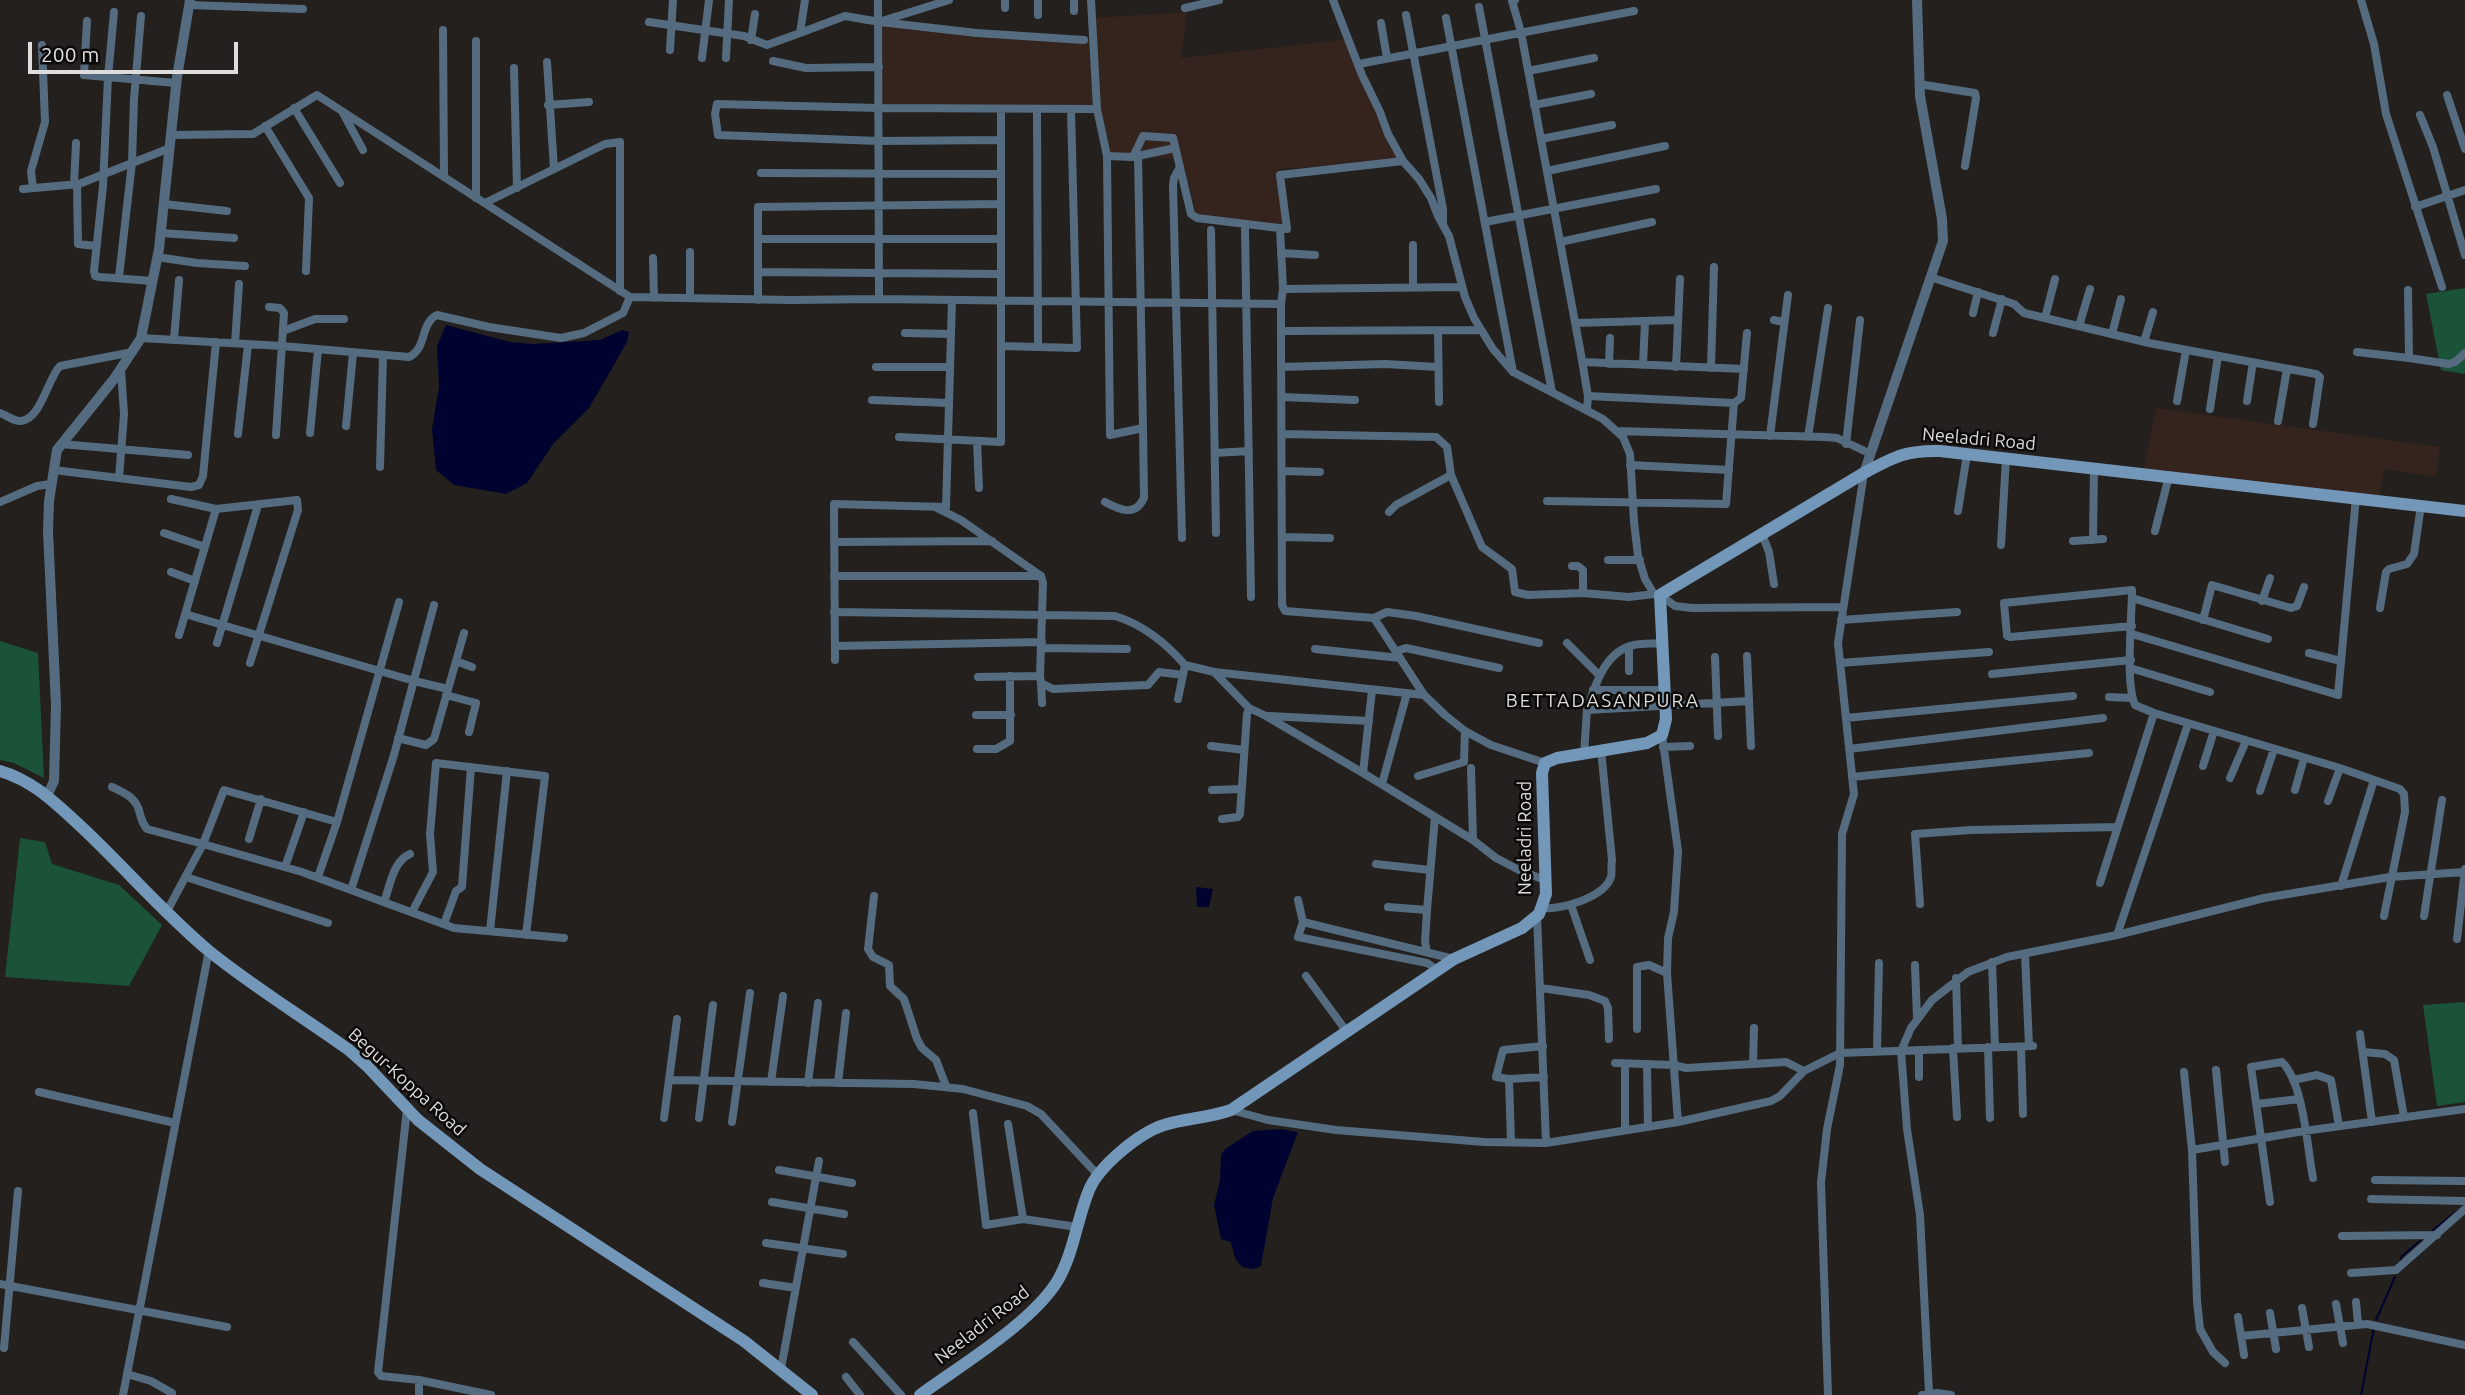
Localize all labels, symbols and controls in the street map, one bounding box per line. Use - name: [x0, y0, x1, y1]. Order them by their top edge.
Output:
- scale bar: [32, 28, 242, 72]
- text: 200 m: [41, 42, 99, 66]
- street label: Neeladri Road: [1921, 423, 2037, 455]
- district label: BETTADASANPURA: [1508, 690, 1698, 712]
- street label: Neeladri Road: [1514, 781, 1536, 895]
- street label: Begur-Koppa Road: [344, 1024, 470, 1140]
- street label: Neeladri Road: [930, 1281, 1034, 1369]

